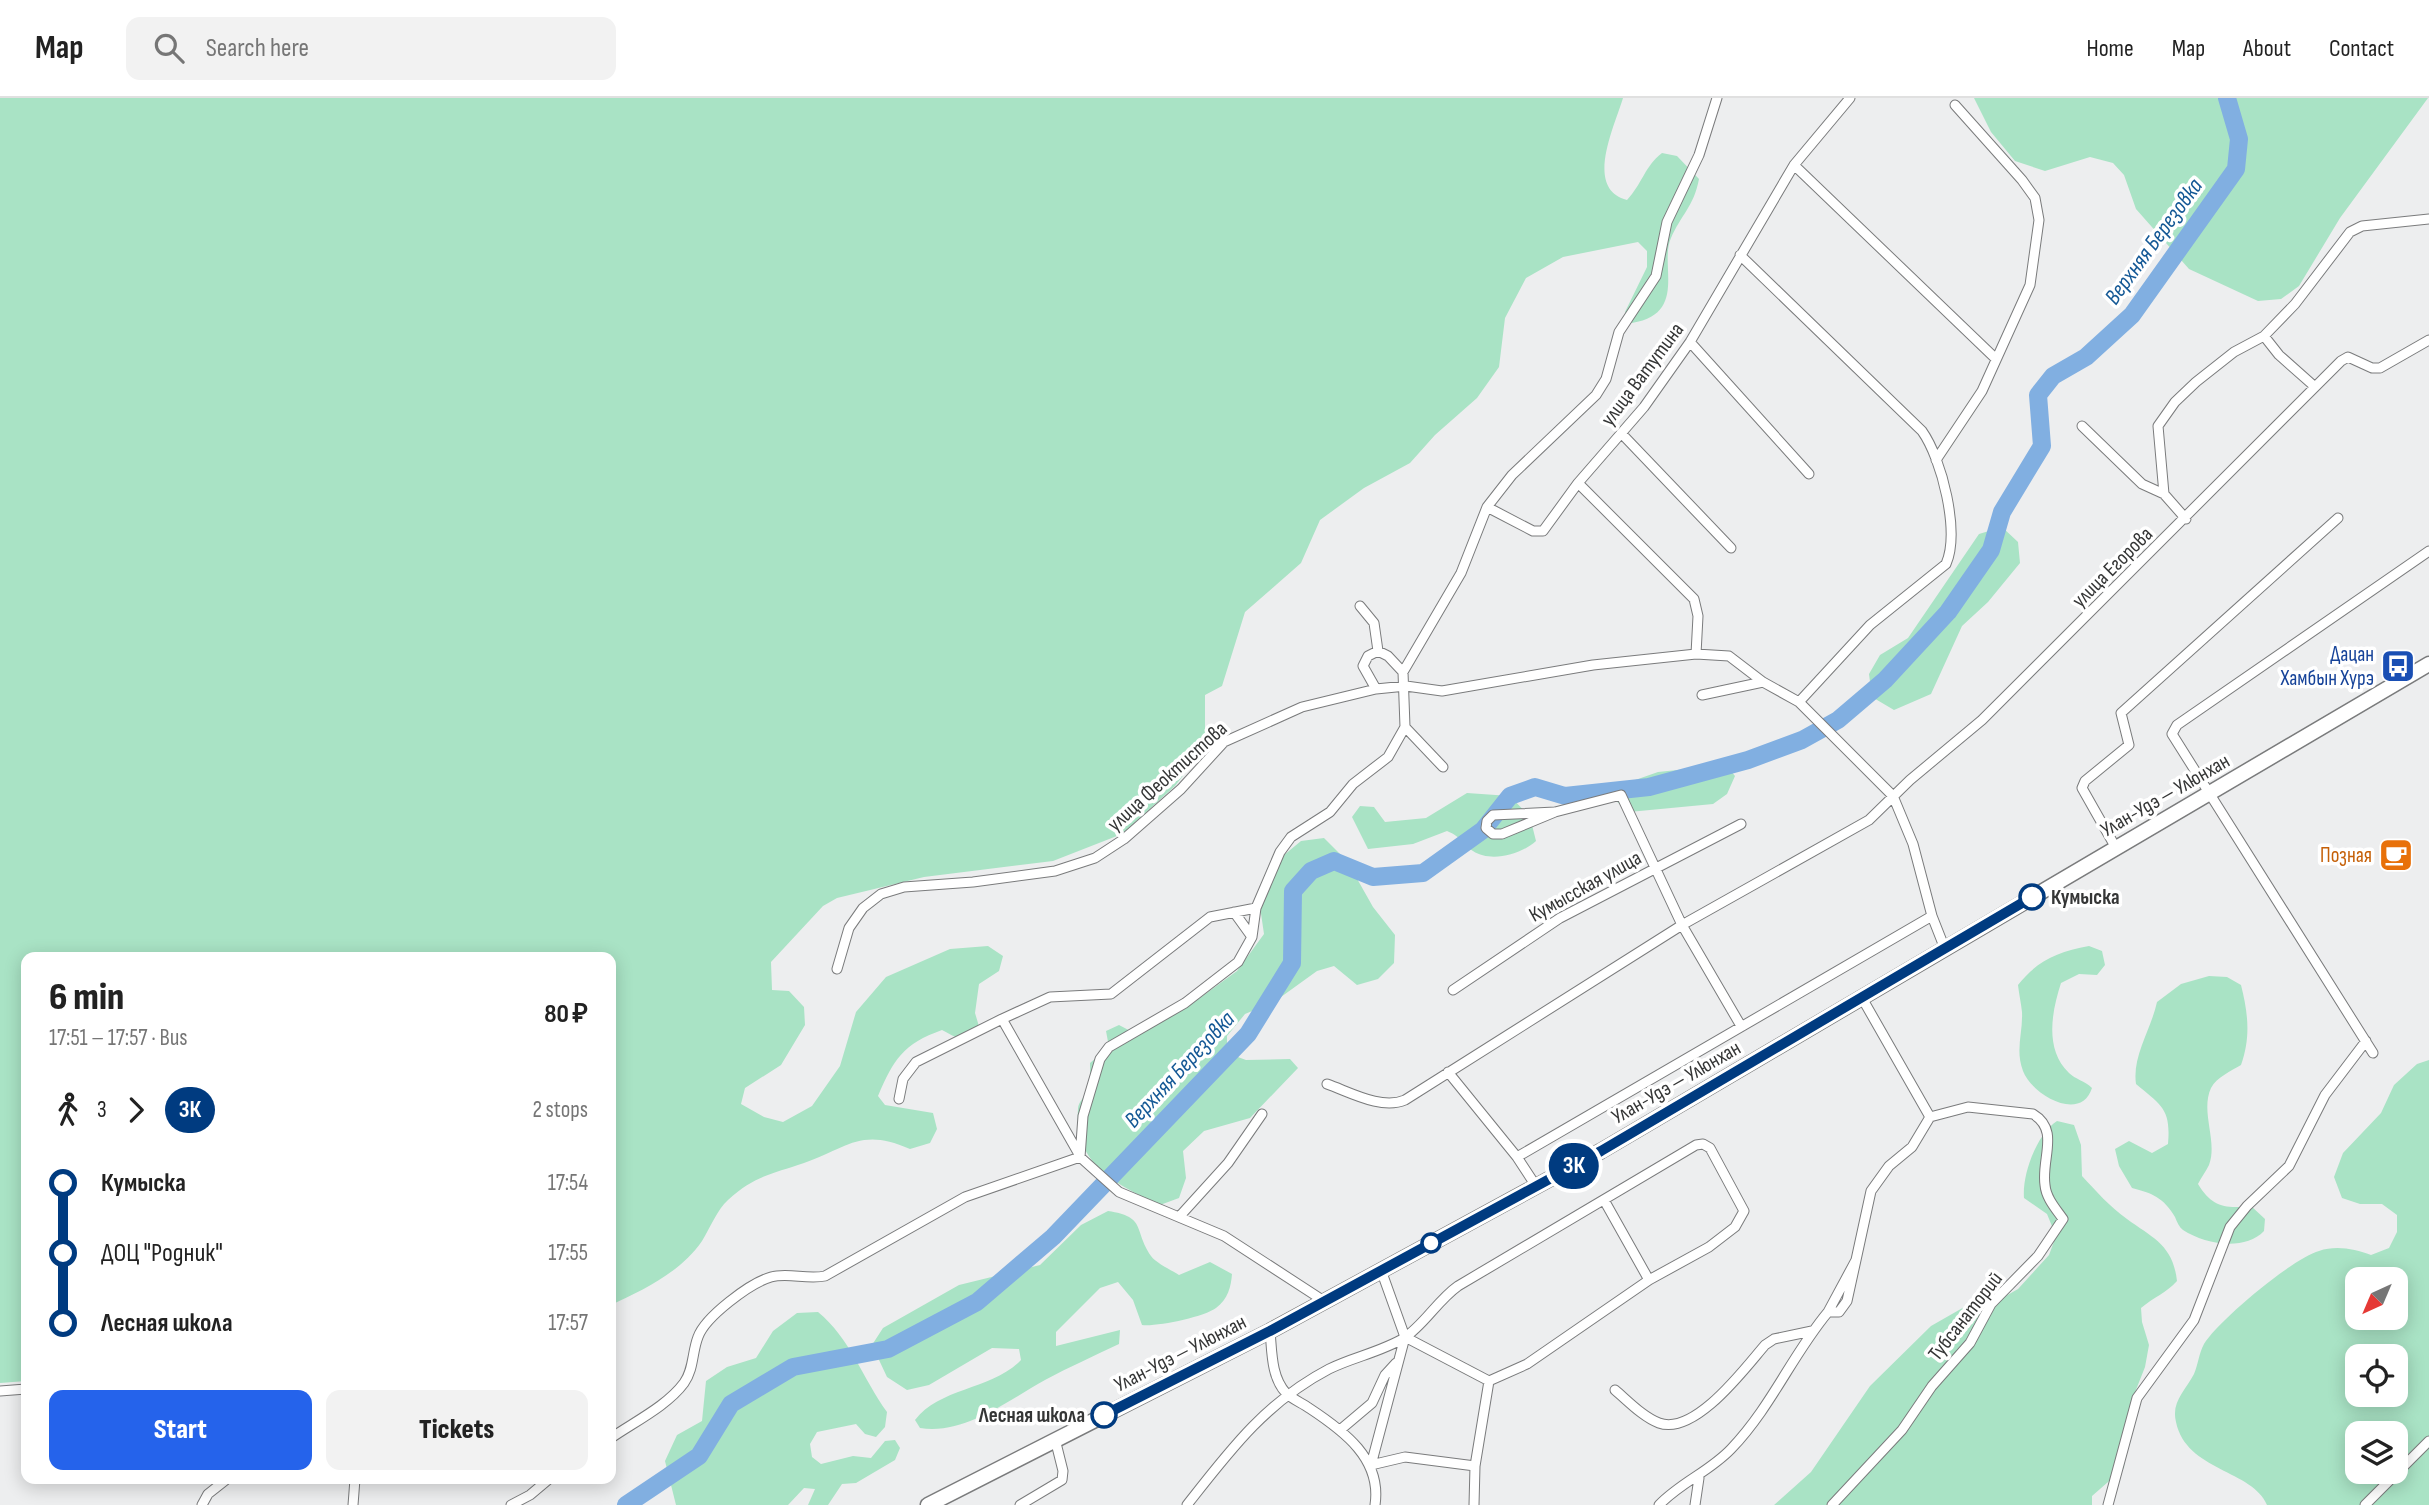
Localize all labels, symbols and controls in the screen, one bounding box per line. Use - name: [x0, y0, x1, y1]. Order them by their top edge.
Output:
- search box: [126, 17, 616, 80]
- text: Map: [35, 28, 84, 68]
- icon: search: [150, 29, 188, 67]
- text: Search here: [206, 33, 309, 64]
- text: Home: [2086, 34, 2134, 63]
- text: Map: [2172, 34, 2205, 63]
- text: About: [2243, 34, 2291, 63]
- text: Contact: [2329, 34, 2394, 63]
- water label: Верхняя Березовка: [2099, 173, 2209, 310]
- street label: улица Ватутина: [1596, 318, 1689, 431]
- street label: улица Егорова: [2067, 522, 2158, 613]
- place label: Дацан Хамбын Хурэ: [2280, 642, 2374, 691]
- bus stop icon: Дацан Хамбын Хурэ: [2379, 647, 2417, 685]
- street label: улица Феоктистова: [1102, 716, 1232, 837]
- street label: Улан-Удэ — Улюнхан: [2096, 748, 2234, 842]
- cafe icon: Позная: [2377, 836, 2415, 874]
- place label: Позная: [2320, 843, 2372, 868]
- street label: Кумысская улица: [1525, 845, 1646, 928]
- marker: Кумыска: [2019, 884, 2045, 910]
- place label: Кумыска: [2051, 885, 2119, 910]
- text: 6 min: [49, 975, 124, 1020]
- text: 80 ₽: [544, 999, 588, 1030]
- water label: Верхняя Березовка: [1119, 1005, 1241, 1134]
- text: 17:51 – 17:57 · Bus: [49, 1024, 188, 1052]
- street label: Улан-Удэ — Улюнхан: [1607, 1035, 1745, 1129]
- icon: walk: [49, 1091, 87, 1129]
- icon: forward: [117, 1091, 155, 1129]
- text: 3К: [179, 1095, 201, 1124]
- text: 3: [97, 1096, 107, 1124]
- text: 2 stops: [532, 1096, 588, 1124]
- line badge: 3К: [1542, 1143, 1606, 1189]
- text: 3К: [1563, 1151, 1585, 1180]
- text: Кумыска: [101, 1168, 186, 1199]
- text: 17:54: [548, 1169, 588, 1197]
- unlabelled marker: [1421, 1233, 1441, 1253]
- text: ДОЦ "Родник": [101, 1238, 223, 1269]
- text: 17:55: [548, 1239, 588, 1267]
- street label: Тубсанаторий: [1923, 1267, 2008, 1366]
- north arrow: [2345, 1267, 2408, 1330]
- map controls: [2345, 1267, 2408, 1484]
- text: Лесная школа: [101, 1308, 233, 1339]
- text: 17:57: [548, 1309, 588, 1337]
- street label: Улан-Удэ — Улюнхан: [1110, 1309, 1250, 1397]
- button: locate: [2345, 1344, 2408, 1407]
- button: Start: [49, 1390, 312, 1470]
- button: Tickets: [326, 1390, 588, 1470]
- marker: Лесная школа: [1091, 1402, 1117, 1428]
- place label: Лесная школа: [978, 1403, 1085, 1428]
- button: layers: [2345, 1421, 2408, 1484]

